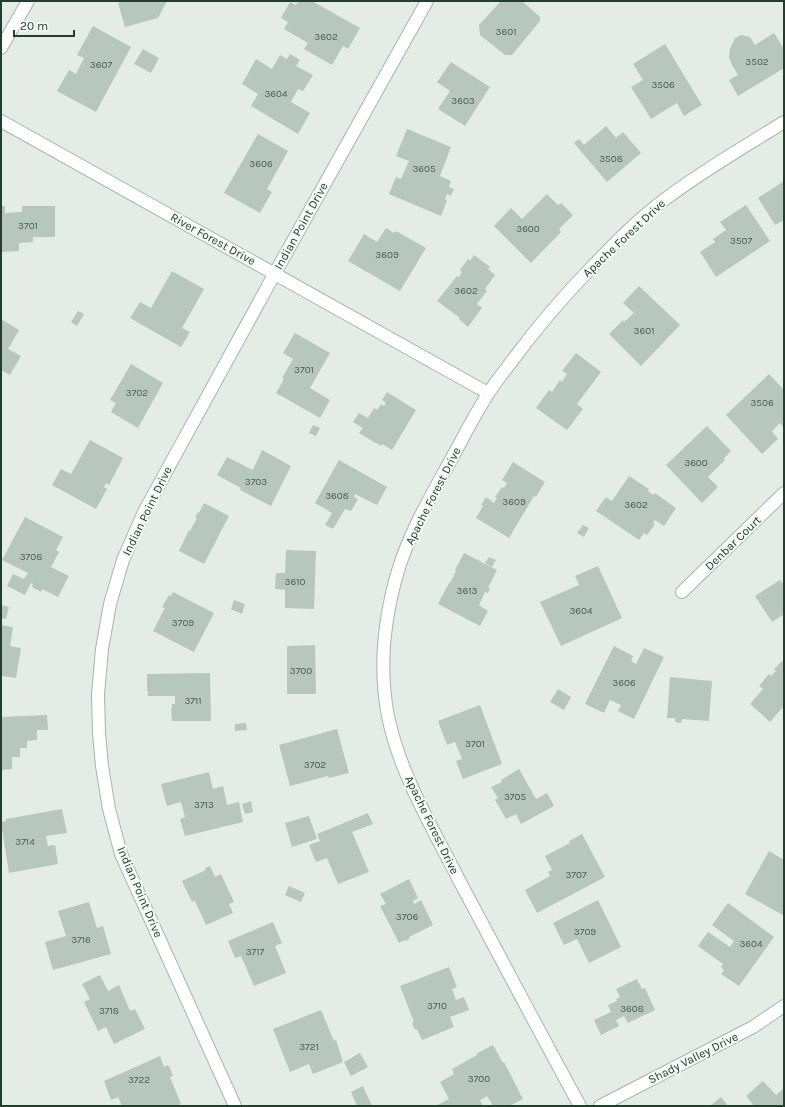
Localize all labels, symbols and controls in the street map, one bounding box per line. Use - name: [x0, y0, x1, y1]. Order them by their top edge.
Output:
- scale bar: [14, 12, 74, 38]
- text: 20 m: [20, 19, 48, 33]
- house number: 3601: [496, 26, 516, 38]
- house number: 3602: [314, 31, 338, 43]
- house number: 3502: [745, 56, 769, 68]
- house number: 3607: [90, 59, 112, 71]
- house number: 3506: [651, 79, 675, 91]
- house number: 3604: [264, 88, 288, 100]
- house number: 3603: [451, 95, 475, 107]
- house number: 3508: [599, 153, 623, 165]
- house number: 3606: [249, 158, 273, 170]
- house number: 3605: [412, 163, 436, 175]
- street label: Indian Point Drive: [271, 180, 331, 272]
- street label: Apache Forest Drive: [580, 196, 668, 280]
- street label: River Forest Drive: [168, 210, 258, 268]
- house number: 3701: [18, 220, 38, 232]
- house number: 3600: [516, 223, 540, 235]
- house number: 3507: [730, 235, 752, 247]
- house number: 3609: [375, 249, 399, 261]
- house number: 3602: [454, 285, 478, 297]
- house number: 3601: [634, 325, 654, 337]
- house number: 3701: [294, 364, 314, 376]
- house number: 3702: [126, 387, 148, 399]
- house number: 3506: [750, 397, 774, 409]
- street label: Apache Forest Drive: [402, 445, 464, 547]
- house number: 3600: [684, 457, 708, 469]
- street label: Indian Point Drive: [119, 464, 175, 558]
- house number: 3703: [245, 476, 267, 488]
- house number: 3608: [325, 490, 349, 502]
- house number: 3609: [502, 496, 526, 508]
- house number: 3602: [624, 499, 648, 511]
- street label: Denbar Court: [702, 513, 764, 573]
- house number: 3708: [20, 551, 42, 563]
- house number: 3610: [285, 576, 305, 588]
- house number: 3613: [457, 585, 478, 597]
- house number: 3604: [569, 605, 593, 617]
- house number: 3709: [172, 617, 194, 629]
- house number: 3700: [290, 665, 312, 677]
- house number: 3606: [612, 677, 636, 689]
- house number: 3711: [184, 695, 202, 707]
- house number: 3701: [465, 738, 485, 750]
- house number: 3702: [304, 759, 326, 771]
- street label: Apache Forest Drive: [402, 774, 462, 876]
- house number: 3705: [504, 791, 526, 803]
- house number: 3713: [194, 799, 214, 811]
- house number: 3714: [15, 836, 35, 848]
- street label: Indian Point Drive: [115, 844, 165, 940]
- house number: 3707: [565, 869, 587, 881]
- house number: 3706: [396, 911, 418, 923]
- house number: 3709: [574, 926, 596, 938]
- house number: 3716: [71, 934, 91, 946]
- house number: 3604: [739, 938, 763, 950]
- house number: 3717: [246, 946, 265, 958]
- house number: 3710: [427, 1000, 447, 1012]
- house number: 3608: [620, 1003, 644, 1015]
- house number: 3718: [99, 1005, 119, 1017]
- street label: Shady Valley Drive: [646, 1029, 740, 1087]
- house number: 3721: [299, 1041, 319, 1053]
- house number: 3700: [468, 1073, 490, 1085]
- house number: 3722: [128, 1074, 150, 1086]

